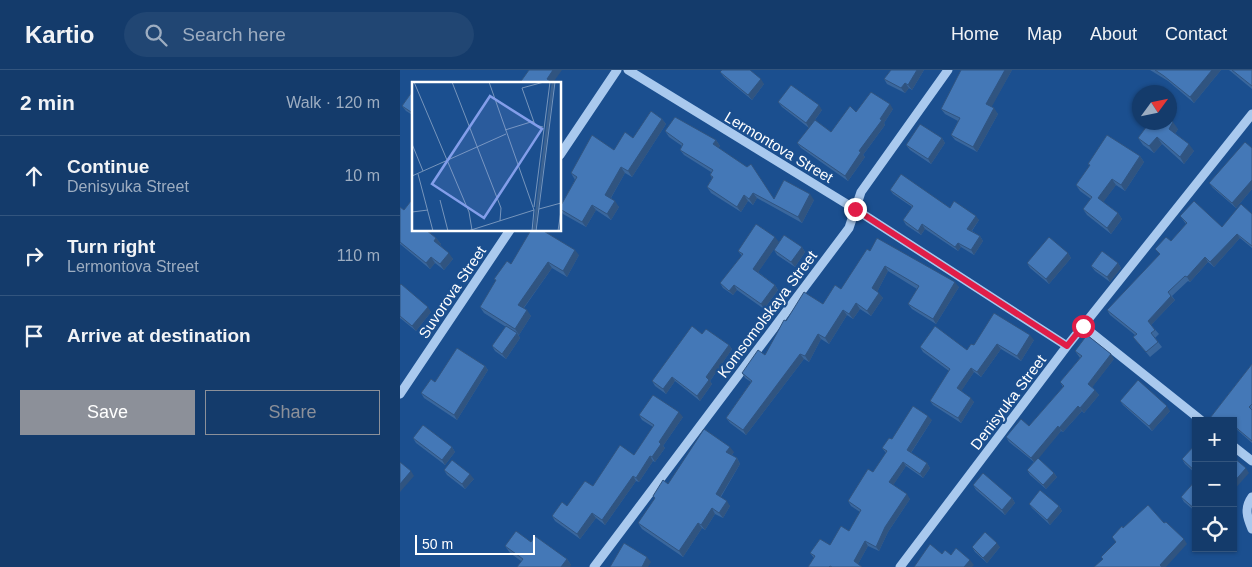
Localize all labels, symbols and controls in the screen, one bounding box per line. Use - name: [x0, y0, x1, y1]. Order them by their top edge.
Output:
- search box: [124, 12, 474, 57]
- text: Kartio: [25, 21, 94, 48]
- icon: search: [142, 21, 170, 49]
- text: Search here: [182, 24, 286, 45]
- text: Home: [951, 24, 999, 44]
- text: Map: [1027, 24, 1062, 44]
- text: About: [1090, 24, 1137, 44]
- text: Contact: [1165, 24, 1227, 44]
- inset map: [412, 82, 561, 231]
- north arrow: [1132, 85, 1177, 130]
- text: 2 min: [20, 91, 75, 114]
- text: Walk · 120 m: [286, 94, 380, 111]
- street label: Lermontova Street: [722, 108, 837, 186]
- text: Continue: [67, 156, 149, 177]
- icon: ahead: [20, 162, 48, 190]
- text: 10 m: [344, 167, 380, 184]
- text: Denisyuka Street: [67, 178, 189, 195]
- route end: [844, 198, 867, 221]
- text: Turn right: [67, 236, 155, 257]
- icon: right: [20, 242, 48, 270]
- street label: Suvorova Street: [415, 242, 490, 341]
- text: 110 m: [337, 247, 380, 264]
- street label: Komsomolskaya Street: [714, 247, 821, 381]
- text: Lermontova Street: [67, 258, 199, 275]
- route start: [1072, 315, 1095, 338]
- icon: arrive: [20, 322, 48, 350]
- text: Arrive at destination: [67, 325, 251, 346]
- street label: Denisyuka Street: [967, 351, 1050, 453]
- button: Save: [20, 390, 195, 435]
- button: Share: [205, 390, 380, 435]
- map controls: [1192, 417, 1237, 552]
- button: +: [1192, 417, 1237, 462]
- button: −: [1192, 462, 1237, 507]
- button: locate: [1192, 507, 1237, 552]
- scale bar: [415, 532, 535, 555]
- text: 50 m: [422, 536, 453, 552]

